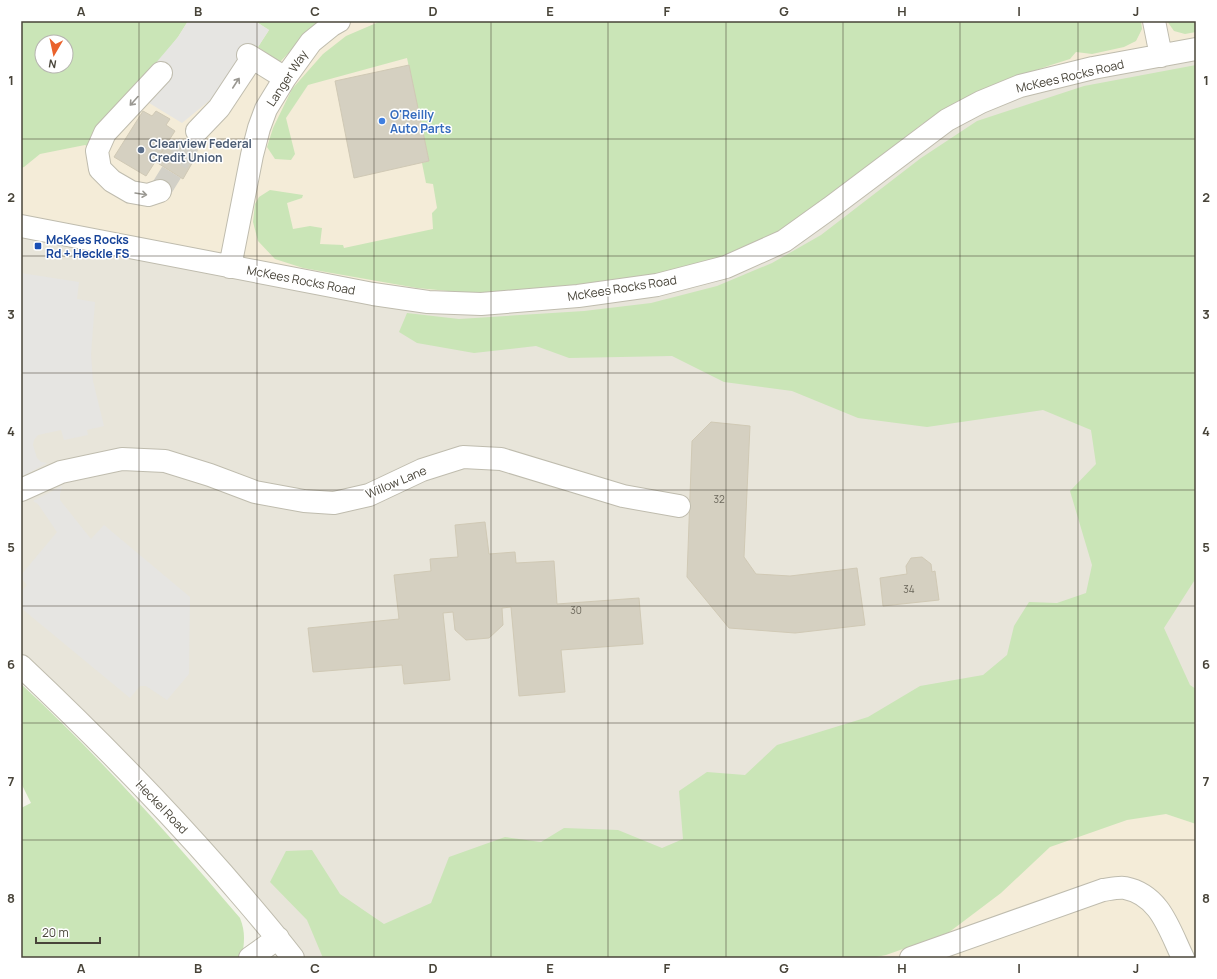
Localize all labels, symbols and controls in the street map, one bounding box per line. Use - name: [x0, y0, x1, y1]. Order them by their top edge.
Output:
- text: A: [77, 2, 86, 20]
- text: B: [194, 2, 202, 20]
- text: C: [310, 2, 320, 20]
- text: D: [428, 2, 438, 20]
- text: E: [546, 2, 554, 20]
- text: F: [664, 2, 671, 20]
- text: G: [779, 2, 789, 20]
- text: H: [897, 2, 907, 20]
- text: I: [1017, 2, 1021, 20]
- text: J: [1133, 2, 1139, 20]
- north arrow: [34, 34, 74, 74]
- street label: Langer Way: [262, 46, 312, 110]
- street label: McKees Rocks Road: [1014, 55, 1126, 97]
- text: N: [47, 56, 57, 72]
- text: 1: [8, 71, 14, 89]
- text: 1: [1203, 71, 1209, 89]
- one-way arrow: [232, 78, 240, 89]
- one-way arrow: [130, 96, 139, 107]
- place label: O'Reilly Auto Parts: [390, 106, 452, 137]
- marker: O'Reilly Auto Parts: [377, 116, 387, 126]
- place label: Clearview Federal Credit Union: [149, 135, 252, 166]
- marker: Clearview Federal Credit Union: [136, 145, 146, 155]
- text: 2: [7, 188, 15, 206]
- text: 2: [1202, 188, 1210, 206]
- one-way arrow: [134, 190, 147, 198]
- place label: McKees Rocks Rd + Heckle FS: [46, 231, 129, 262]
- marker: McKees Rocks Rd + Heckle FS: [33, 241, 43, 251]
- street label: McKees Rocks Road: [245, 261, 357, 299]
- street label: McKees Rocks Road: [566, 271, 678, 305]
- text: 3: [7, 305, 15, 323]
- text: 3: [1202, 305, 1210, 323]
- text: 4: [7, 422, 15, 440]
- text: 4: [1202, 422, 1210, 440]
- street label: Willow Lane: [363, 462, 429, 502]
- house number: 32: [713, 492, 725, 506]
- text: 5: [7, 538, 15, 556]
- text: 5: [1202, 538, 1210, 556]
- house number: 34: [903, 582, 915, 596]
- house number: 30: [570, 603, 582, 617]
- text: 6: [7, 655, 15, 673]
- text: 6: [1202, 655, 1210, 673]
- text: 7: [8, 772, 15, 790]
- text: 7: [1203, 772, 1210, 790]
- street label: Heckel Road: [132, 777, 192, 837]
- text: 8: [7, 889, 15, 907]
- text: 8: [1202, 889, 1210, 907]
- scale bar: [36, 919, 100, 945]
- text: 20 m: [42, 924, 69, 941]
- text: A: [77, 959, 86, 977]
- text: B: [194, 959, 202, 977]
- text: C: [310, 959, 320, 977]
- text: D: [428, 959, 438, 977]
- text: E: [546, 959, 554, 977]
- text: F: [664, 959, 671, 977]
- text: G: [779, 959, 789, 977]
- text: H: [897, 959, 907, 977]
- text: I: [1017, 959, 1021, 977]
- text: J: [1133, 959, 1139, 977]

